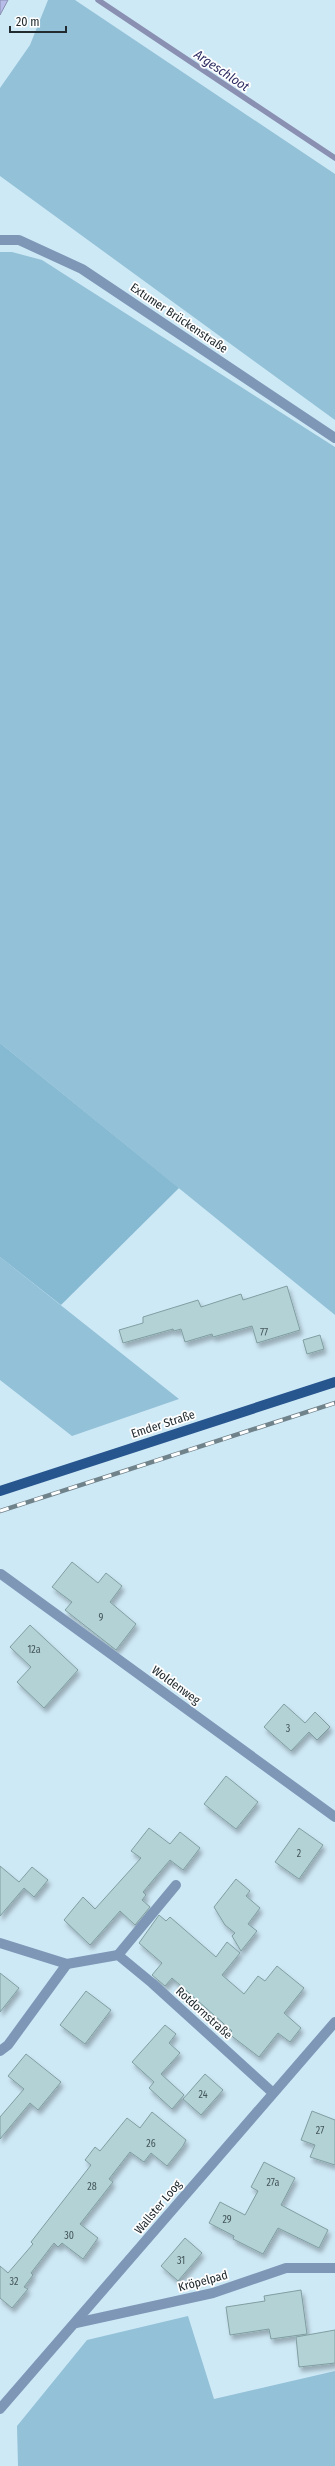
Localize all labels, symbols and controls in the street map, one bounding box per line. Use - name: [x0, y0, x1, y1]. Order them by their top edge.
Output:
- scale bar: [10, 8, 66, 34]
- text: 20 m: [16, 15, 40, 29]
- water label: Argeschloot: [191, 46, 253, 95]
- street label: Extumer Brückenstraße: [128, 280, 230, 356]
- house number: 77: [260, 1327, 268, 1339]
- street label: Emder Straße: [129, 1407, 197, 1441]
- house number: 9: [99, 1612, 104, 1624]
- house number: 12a: [27, 1644, 41, 1656]
- street label: Woldenweg: [149, 1663, 203, 1707]
- house number: 3: [286, 1723, 291, 1735]
- house number: 2: [297, 1848, 302, 1860]
- street label: Rotdornstraße: [173, 1984, 235, 2042]
- house number: 24: [198, 2089, 208, 2101]
- house number: 27: [316, 2125, 324, 2137]
- house number: 26: [146, 2138, 156, 2150]
- street label: Wallster Loog: [131, 2177, 185, 2237]
- house number: 27a: [267, 2177, 280, 2189]
- house number: 28: [87, 2181, 97, 2193]
- house number: 29: [222, 2214, 232, 2226]
- house number: 30: [64, 2230, 74, 2242]
- house number: 31: [177, 2255, 185, 2267]
- street label: Kröpelpad: [177, 2268, 229, 2294]
- house number: 32: [10, 2276, 19, 2288]

